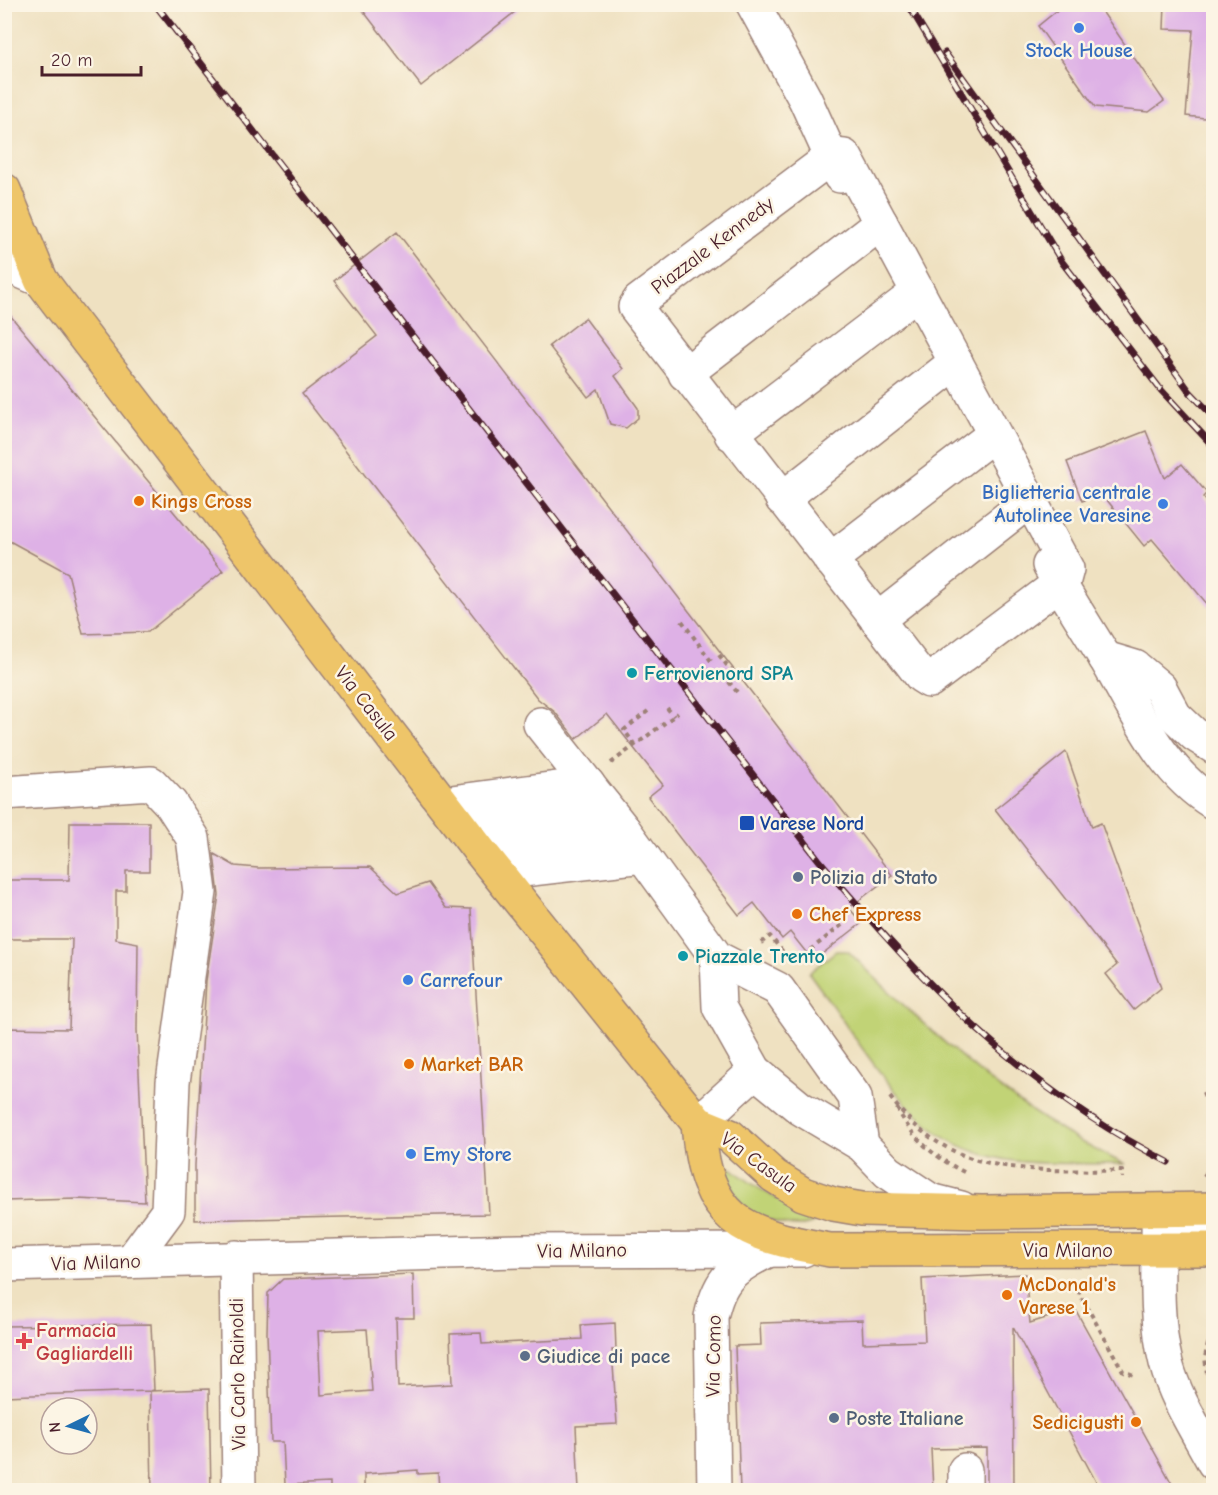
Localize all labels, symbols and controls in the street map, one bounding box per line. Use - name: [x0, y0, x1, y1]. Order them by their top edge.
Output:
- marker: Stock House: [1072, 21, 1086, 35]
- scale bar: [42, 39, 141, 77]
- place label: Stock House: [1026, 39, 1133, 62]
- text: 20 m: [51, 50, 92, 71]
- street label: Piazzale Kennedy: [647, 192, 778, 299]
- place label: Biglietteria centrale Autolinee Varesine: [982, 481, 1151, 527]
- place label: Kings Cross: [151, 490, 252, 513]
- marker: Kings Cross: [132, 494, 146, 508]
- marker: Biglietteria centrale Autolinee Varesine: [1156, 497, 1170, 511]
- street label: Via Casula: [330, 662, 403, 745]
- place label: Ferrovienord SPA: [644, 662, 793, 685]
- marker: Ferrovienord SPA: [625, 666, 639, 680]
- place label: Varese Nord: [760, 812, 864, 835]
- marker: Varese Nord: [738, 814, 756, 832]
- place label: Polizia di Stato: [810, 866, 938, 889]
- marker: Polizia di Stato: [791, 870, 805, 884]
- place label: Chef Express: [809, 903, 921, 926]
- marker: Chef Express: [790, 907, 804, 921]
- place label: Piazzale Trento: [695, 945, 825, 968]
- marker: Piazzale Trento: [676, 949, 690, 963]
- place label: Carrefour: [420, 969, 502, 992]
- marker: Carrefour: [401, 973, 415, 987]
- place label: Market BAR: [421, 1053, 524, 1076]
- marker: Market BAR: [402, 1057, 416, 1071]
- street label: Via Casula: [716, 1127, 801, 1198]
- place label: Emy Store: [423, 1143, 512, 1166]
- marker: Emy Store: [404, 1147, 418, 1161]
- street label: Via Milano: [537, 1238, 627, 1263]
- street label: Via Milano: [1023, 1239, 1113, 1262]
- street label: Via Milano: [51, 1249, 141, 1276]
- place label: McDonald's Varese 1: [1019, 1273, 1116, 1319]
- marker: McDonald's Varese 1: [1000, 1288, 1014, 1302]
- street label: Via Carlo Rainoldi: [225, 1298, 250, 1450]
- street label: Via Como: [701, 1315, 726, 1397]
- place label: Farmacia Gagliardelli: [36, 1319, 133, 1365]
- marker: Farmacia Gagliardelli: [17, 1334, 31, 1348]
- place label: Giudice di pace: [537, 1345, 670, 1368]
- marker: Giudice di pace: [518, 1349, 532, 1363]
- north arrow: [39, 1396, 99, 1456]
- place label: Poste Italiane: [846, 1407, 964, 1430]
- marker: Poste Italiane: [827, 1411, 841, 1425]
- place label: Sedicigusti: [1032, 1411, 1124, 1434]
- marker: Sedicigusti: [1129, 1415, 1143, 1429]
- text: N: [46, 1421, 64, 1433]

